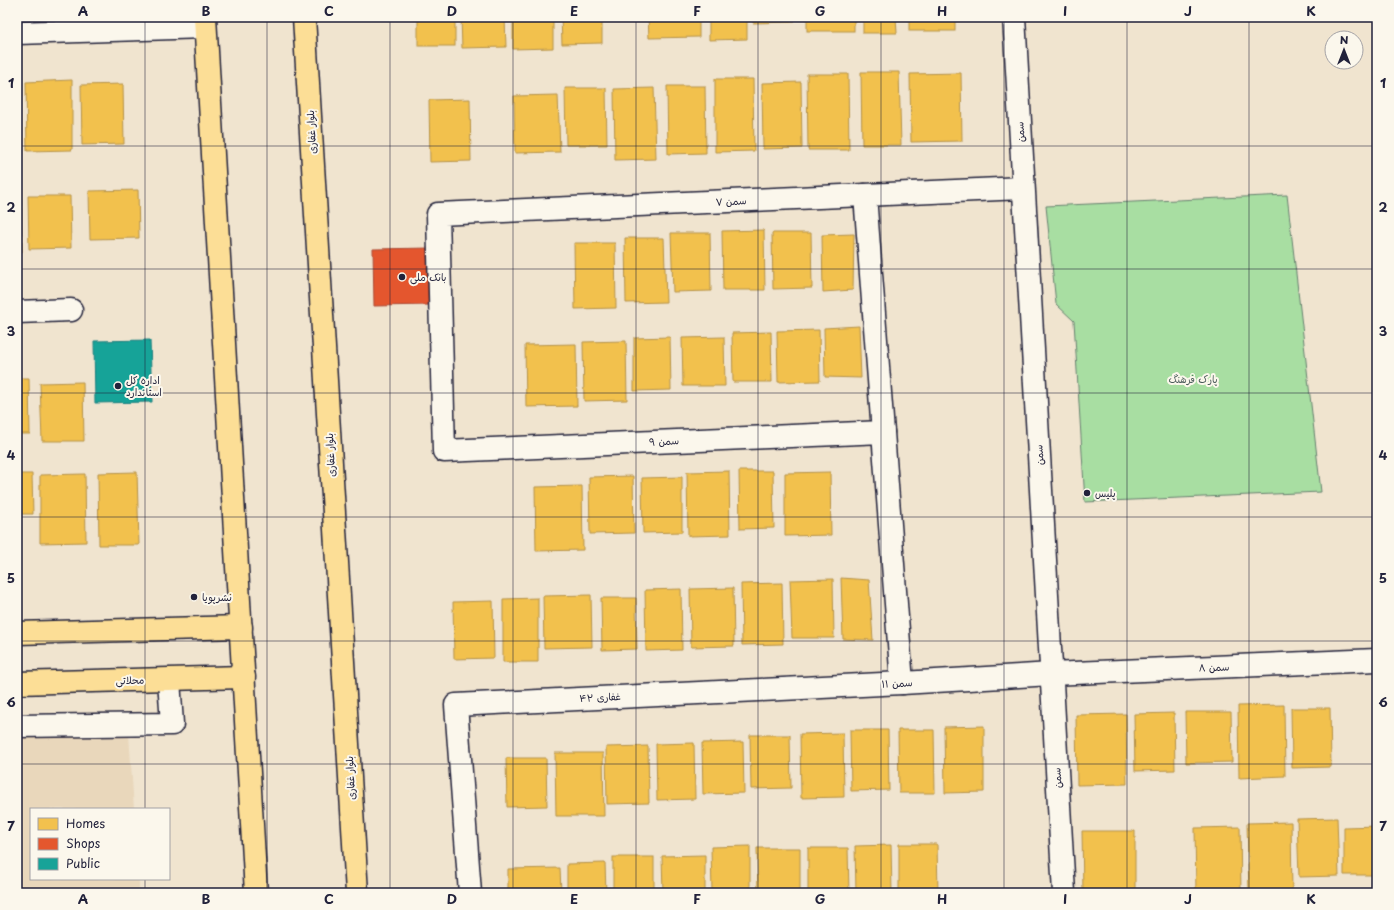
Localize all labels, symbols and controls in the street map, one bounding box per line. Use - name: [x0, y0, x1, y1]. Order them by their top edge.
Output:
- text: A: [78, 1, 88, 20]
- text: B: [202, 1, 211, 20]
- text: C: [324, 1, 334, 20]
- text: D: [447, 1, 457, 20]
- text: E: [570, 1, 578, 20]
- text: F: [693, 1, 701, 20]
- text: G: [815, 1, 825, 20]
- text: H: [937, 1, 947, 20]
- text: I: [1063, 1, 1067, 20]
- text: J: [1184, 1, 1192, 20]
- text: K: [1306, 1, 1316, 20]
- north arrow: [1324, 30, 1364, 70]
- text: N: [1340, 31, 1349, 48]
- text: 1: [8, 73, 14, 92]
- text: 1: [1380, 73, 1386, 92]
- street label: بلوار غفاری: [302, 110, 319, 154]
- street label: سمن: [1011, 121, 1028, 143]
- street label: سمن ۷: [715, 192, 747, 209]
- text: 2: [6, 197, 16, 216]
- text: 2: [1378, 197, 1388, 216]
- place label: بانک ملی: [410, 269, 447, 285]
- marker: بانک ملی: [397, 272, 407, 282]
- text: 3: [7, 321, 16, 340]
- text: 3: [1379, 321, 1388, 340]
- park label: پارک فرهنگ: [1168, 371, 1218, 386]
- place label: اداره کل استاندارد: [126, 372, 162, 399]
- marker: اداره کل استاندارد: [113, 381, 123, 391]
- street label: سمن ۹: [649, 432, 680, 449]
- street label: بلوار غفاری: [321, 433, 338, 477]
- street label: سمن: [1030, 444, 1047, 466]
- text: 4: [7, 445, 16, 464]
- text: 4: [1379, 445, 1388, 464]
- place label: پلیس: [1095, 485, 1116, 500]
- marker: پلیس: [1082, 488, 1092, 498]
- text: 5: [7, 568, 15, 587]
- text: 5: [1379, 568, 1387, 587]
- place label: نشرپویا: [202, 589, 232, 604]
- marker: نشرپویا: [189, 592, 199, 602]
- street label: سمن ۸: [1198, 658, 1230, 675]
- street label: محلاتی: [116, 672, 145, 688]
- street label: سمن ۱۱: [881, 674, 913, 691]
- street label: غفاری ۴۲: [579, 688, 621, 705]
- text: 6: [6, 692, 16, 711]
- text: 6: [1378, 692, 1388, 711]
- street label: بلوار غفاری: [341, 756, 358, 800]
- street label: سمن: [1048, 767, 1065, 789]
- legend: [30, 808, 170, 880]
- text: Homes: [66, 814, 105, 832]
- text: 7: [7, 816, 15, 835]
- text: 7: [1379, 816, 1387, 835]
- text: Shops: [66, 834, 101, 852]
- text: Public: [66, 854, 100, 872]
- text: A: [78, 889, 88, 908]
- text: B: [202, 889, 211, 908]
- text: C: [324, 889, 334, 908]
- text: D: [447, 889, 457, 908]
- text: E: [570, 889, 578, 908]
- text: F: [693, 889, 701, 908]
- text: G: [815, 889, 825, 908]
- text: H: [937, 889, 947, 908]
- text: I: [1063, 889, 1067, 908]
- text: J: [1184, 889, 1192, 908]
- text: K: [1306, 889, 1316, 908]

